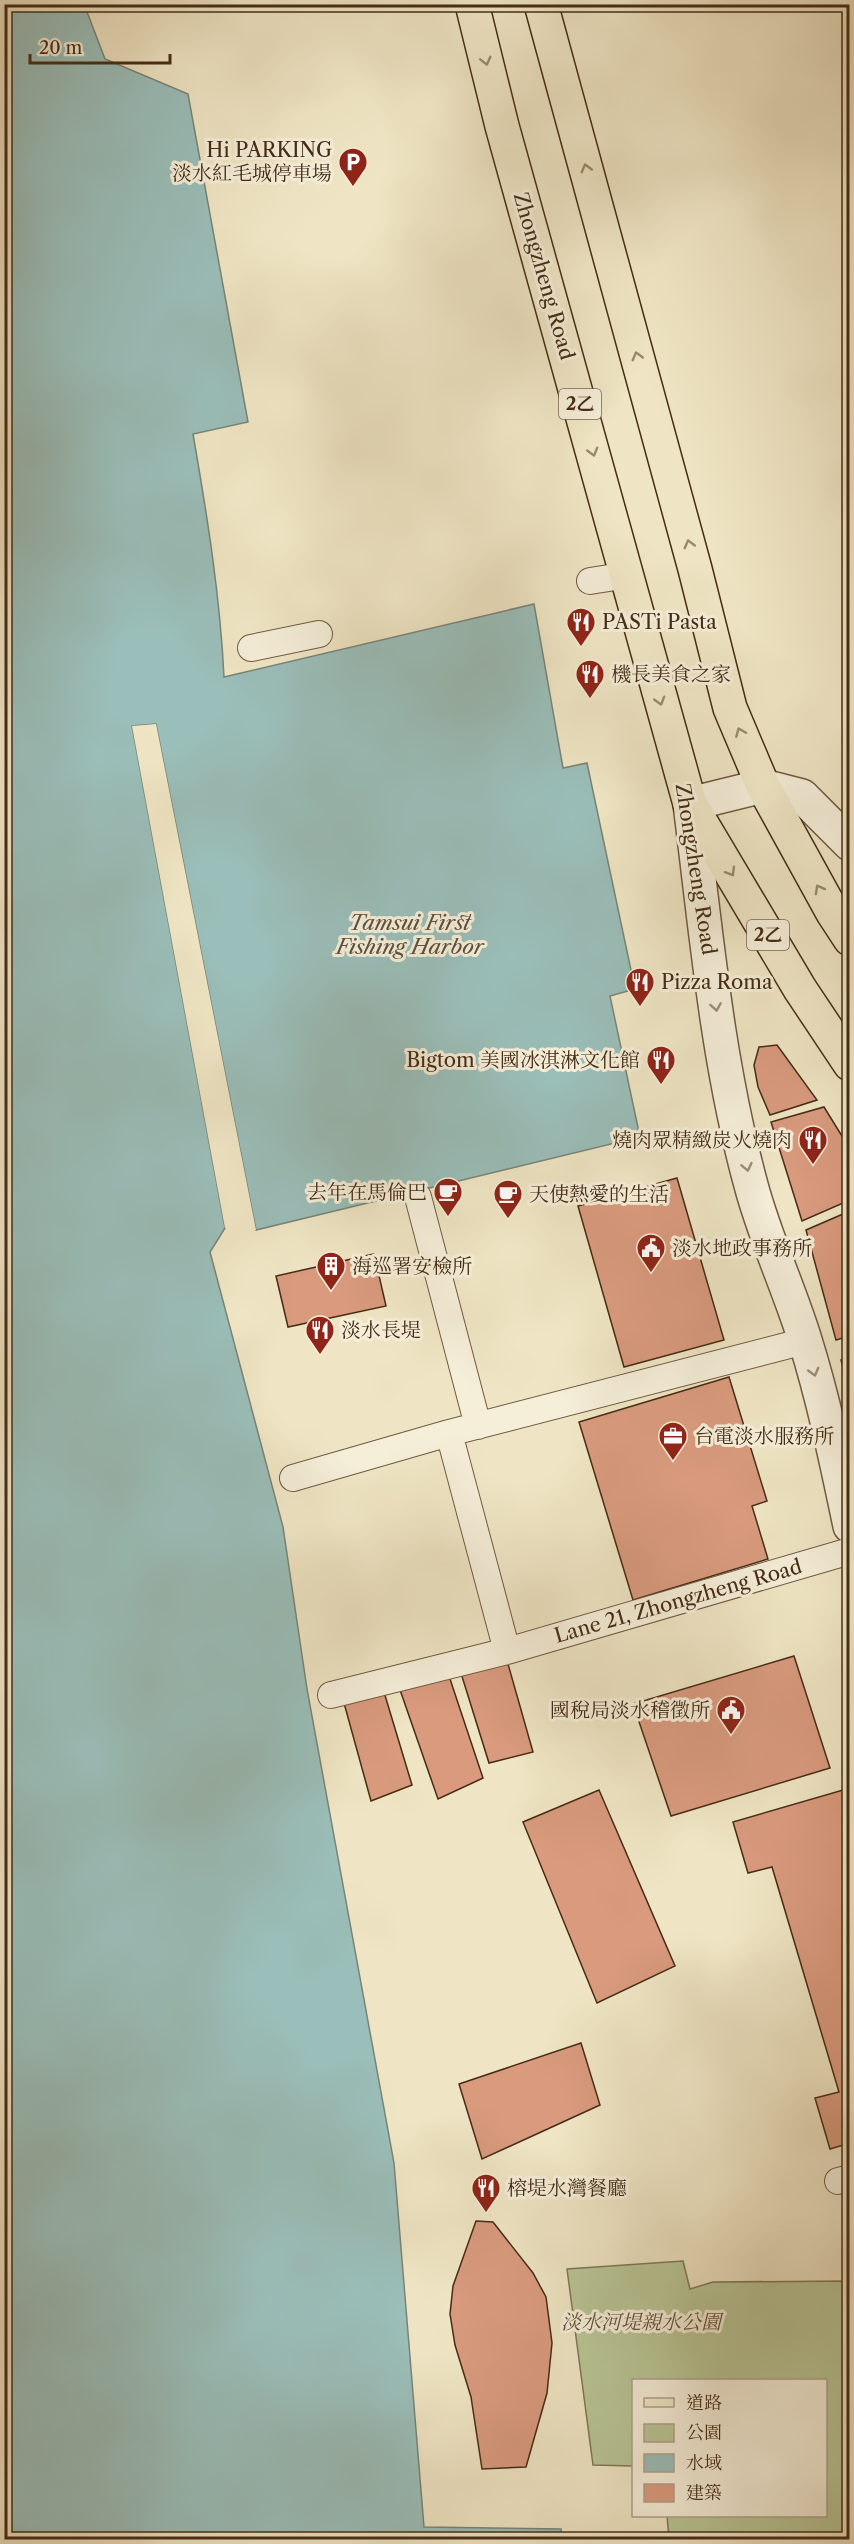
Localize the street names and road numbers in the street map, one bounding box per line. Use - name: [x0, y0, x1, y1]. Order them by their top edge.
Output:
- street label: Zhongzheng Road: [509, 189, 579, 363]
- road number: 2乙: [559, 389, 601, 419]
- street label: Zhongzheng Road: [671, 782, 721, 956]
- road number: 2乙: [747, 920, 789, 950]
- street label: Lane 21, Zhongzheng Road: [551, 1554, 805, 1648]

